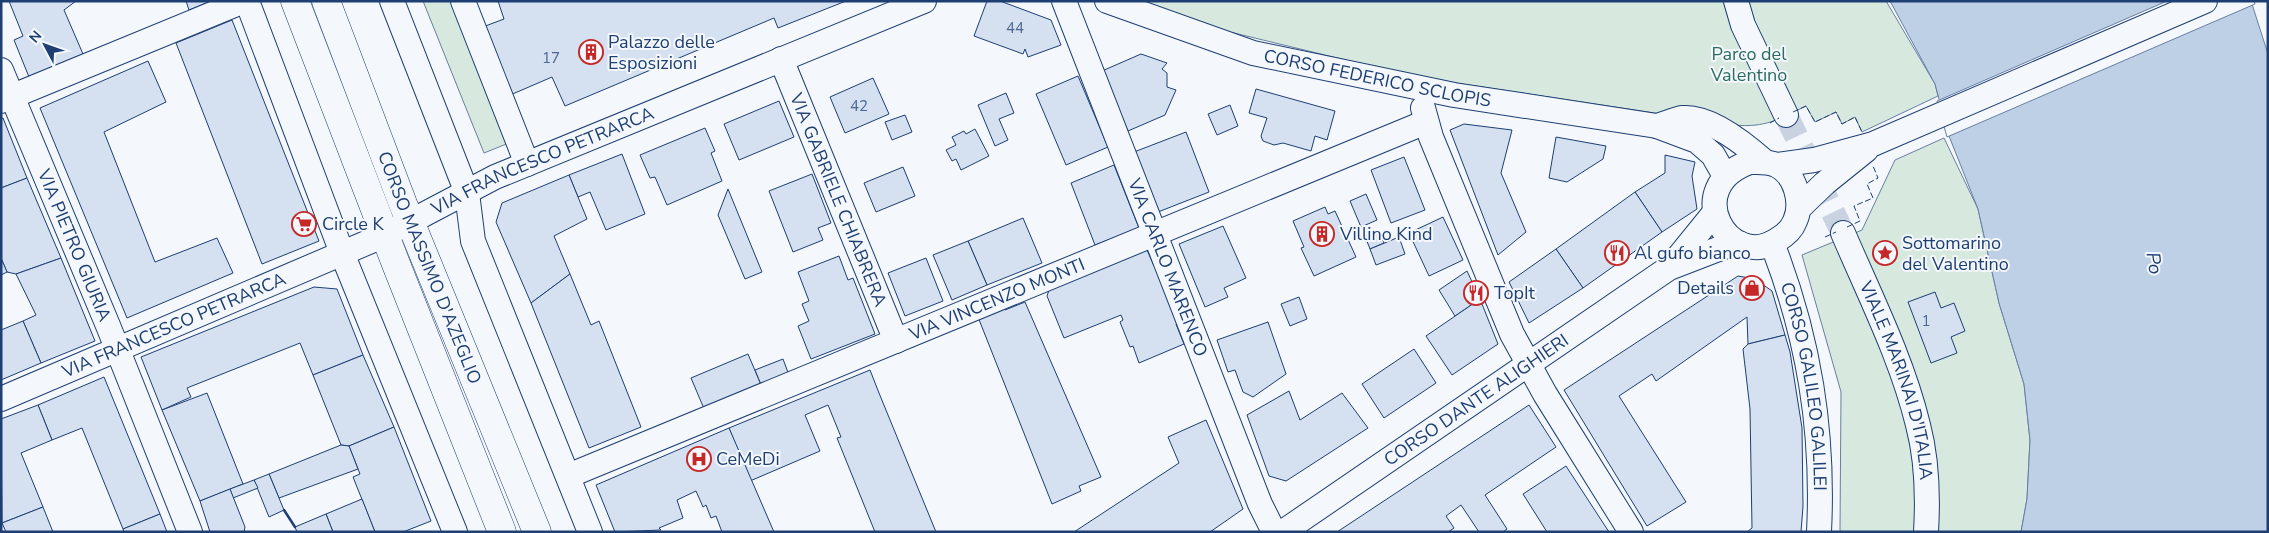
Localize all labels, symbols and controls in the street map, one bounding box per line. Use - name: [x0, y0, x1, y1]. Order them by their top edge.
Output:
- house number: 44: [1006, 18, 1024, 38]
- north arrow: [20, 20, 70, 70]
- text: N: [25, 27, 46, 47]
- place label: Palazzo delle Esposizioni: [608, 30, 715, 75]
- building icon: Palazzo delle Esposizioni: [578, 39, 604, 65]
- park label: Parco del Valentino: [1710, 42, 1787, 87]
- street label: CORSO FEDERICO SCLOPIS: [1262, 44, 1493, 113]
- house number: 17: [542, 48, 560, 68]
- street label: VIA GABRIELE CHIABRERA: [784, 89, 893, 310]
- house number: 42: [850, 96, 868, 116]
- street label: VIA FRANCESCO PETRARCA: [426, 101, 657, 221]
- street label: CORSO MASSIMO D'AZEGLIO: [372, 148, 487, 387]
- street label: VIA PIETRO GIURIA: [31, 165, 117, 325]
- street label: VIA CARLO MARENCO: [1122, 174, 1213, 360]
- supermarket icon: Circle K: [291, 211, 317, 237]
- place label: Circle K: [322, 212, 384, 236]
- building icon: Villino Kind: [1309, 221, 1335, 247]
- place label: Villino Kind: [1339, 222, 1432, 246]
- place label: Sottomarino del Valentino: [1902, 231, 2009, 276]
- restaurant icon: Al gufo bianco: [1604, 240, 1630, 266]
- place icon: Sottomarino del Valentino: [1872, 240, 1898, 266]
- place label: Al gufo bianco: [1634, 241, 1751, 265]
- water label: Po: [2140, 250, 2168, 276]
- street label: VIA VINCENZO MONTI: [905, 252, 1088, 346]
- street label: VIA FRANCESCO PETRARCA: [57, 267, 289, 384]
- shop icon: Details: [1739, 275, 1765, 301]
- place label: Details: [1677, 276, 1734, 300]
- street label: VIALE MARINAI D'ITALIA: [1853, 277, 1938, 481]
- street label: CORSO GALILEO GALILEI: [1775, 279, 1832, 491]
- restaurant icon: TopIt: [1463, 280, 1489, 306]
- place label: TopIt: [1494, 281, 1536, 305]
- house number: 1: [1921, 311, 1931, 331]
- street label: CORSO DANTE ALIGHIERI: [1379, 328, 1573, 472]
- hospital icon: CeMeDi: [686, 446, 712, 472]
- place label: CeMeDi: [716, 447, 780, 471]

